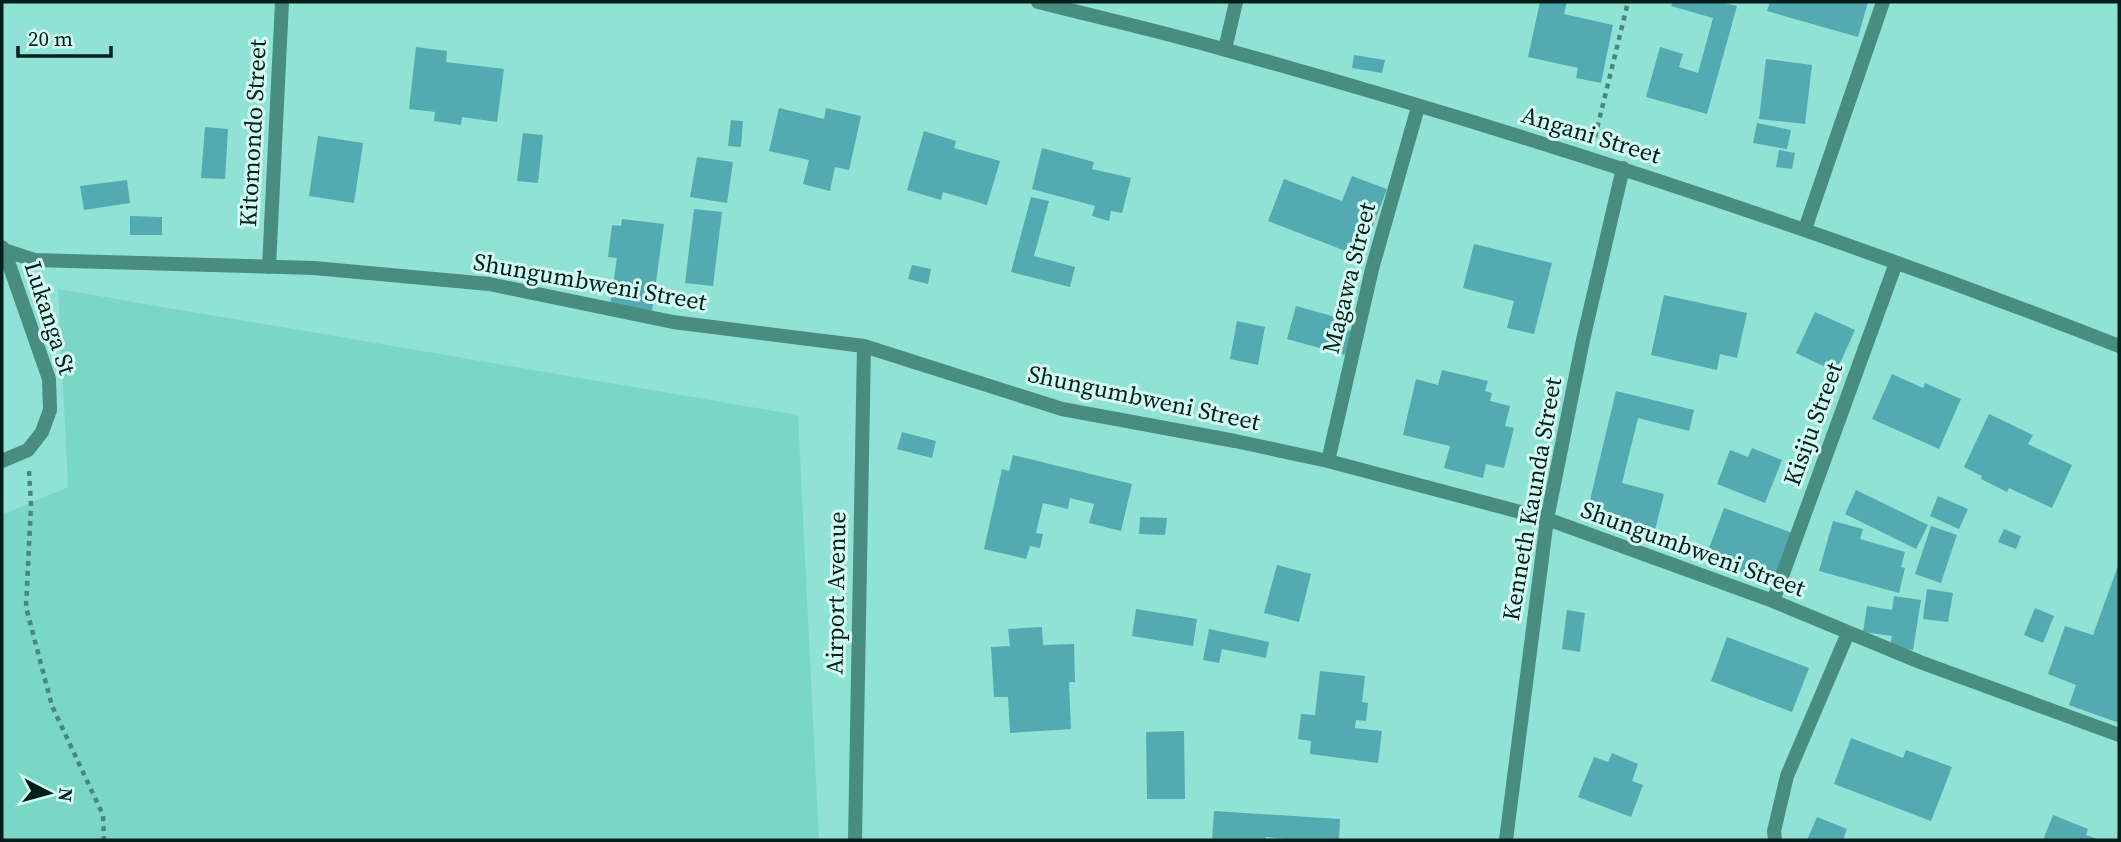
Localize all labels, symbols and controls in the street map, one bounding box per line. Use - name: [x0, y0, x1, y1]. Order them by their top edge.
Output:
- scale bar: [18, 14, 110, 58]
- text: 20 m: [28, 24, 73, 53]
- street label: Kitomondo Street: [231, 38, 274, 228]
- street label: Angani Street: [1518, 98, 1665, 171]
- street label: Magawa Street: [1314, 199, 1383, 357]
- street label: Shungumbweni Street: [471, 245, 709, 318]
- street label: Lukanga St: [17, 257, 84, 379]
- street label: Shungumbweni Street: [1025, 357, 1263, 438]
- street label: Kisiju Street: [1775, 357, 1850, 490]
- street label: Kenneth Kaunda Street: [1494, 374, 1569, 623]
- street label: Shungumbweni Street: [1577, 493, 1810, 604]
- street label: Airport Avenue: [818, 511, 853, 675]
- north arrow: [14, 758, 84, 828]
- text: N: [52, 787, 80, 803]

